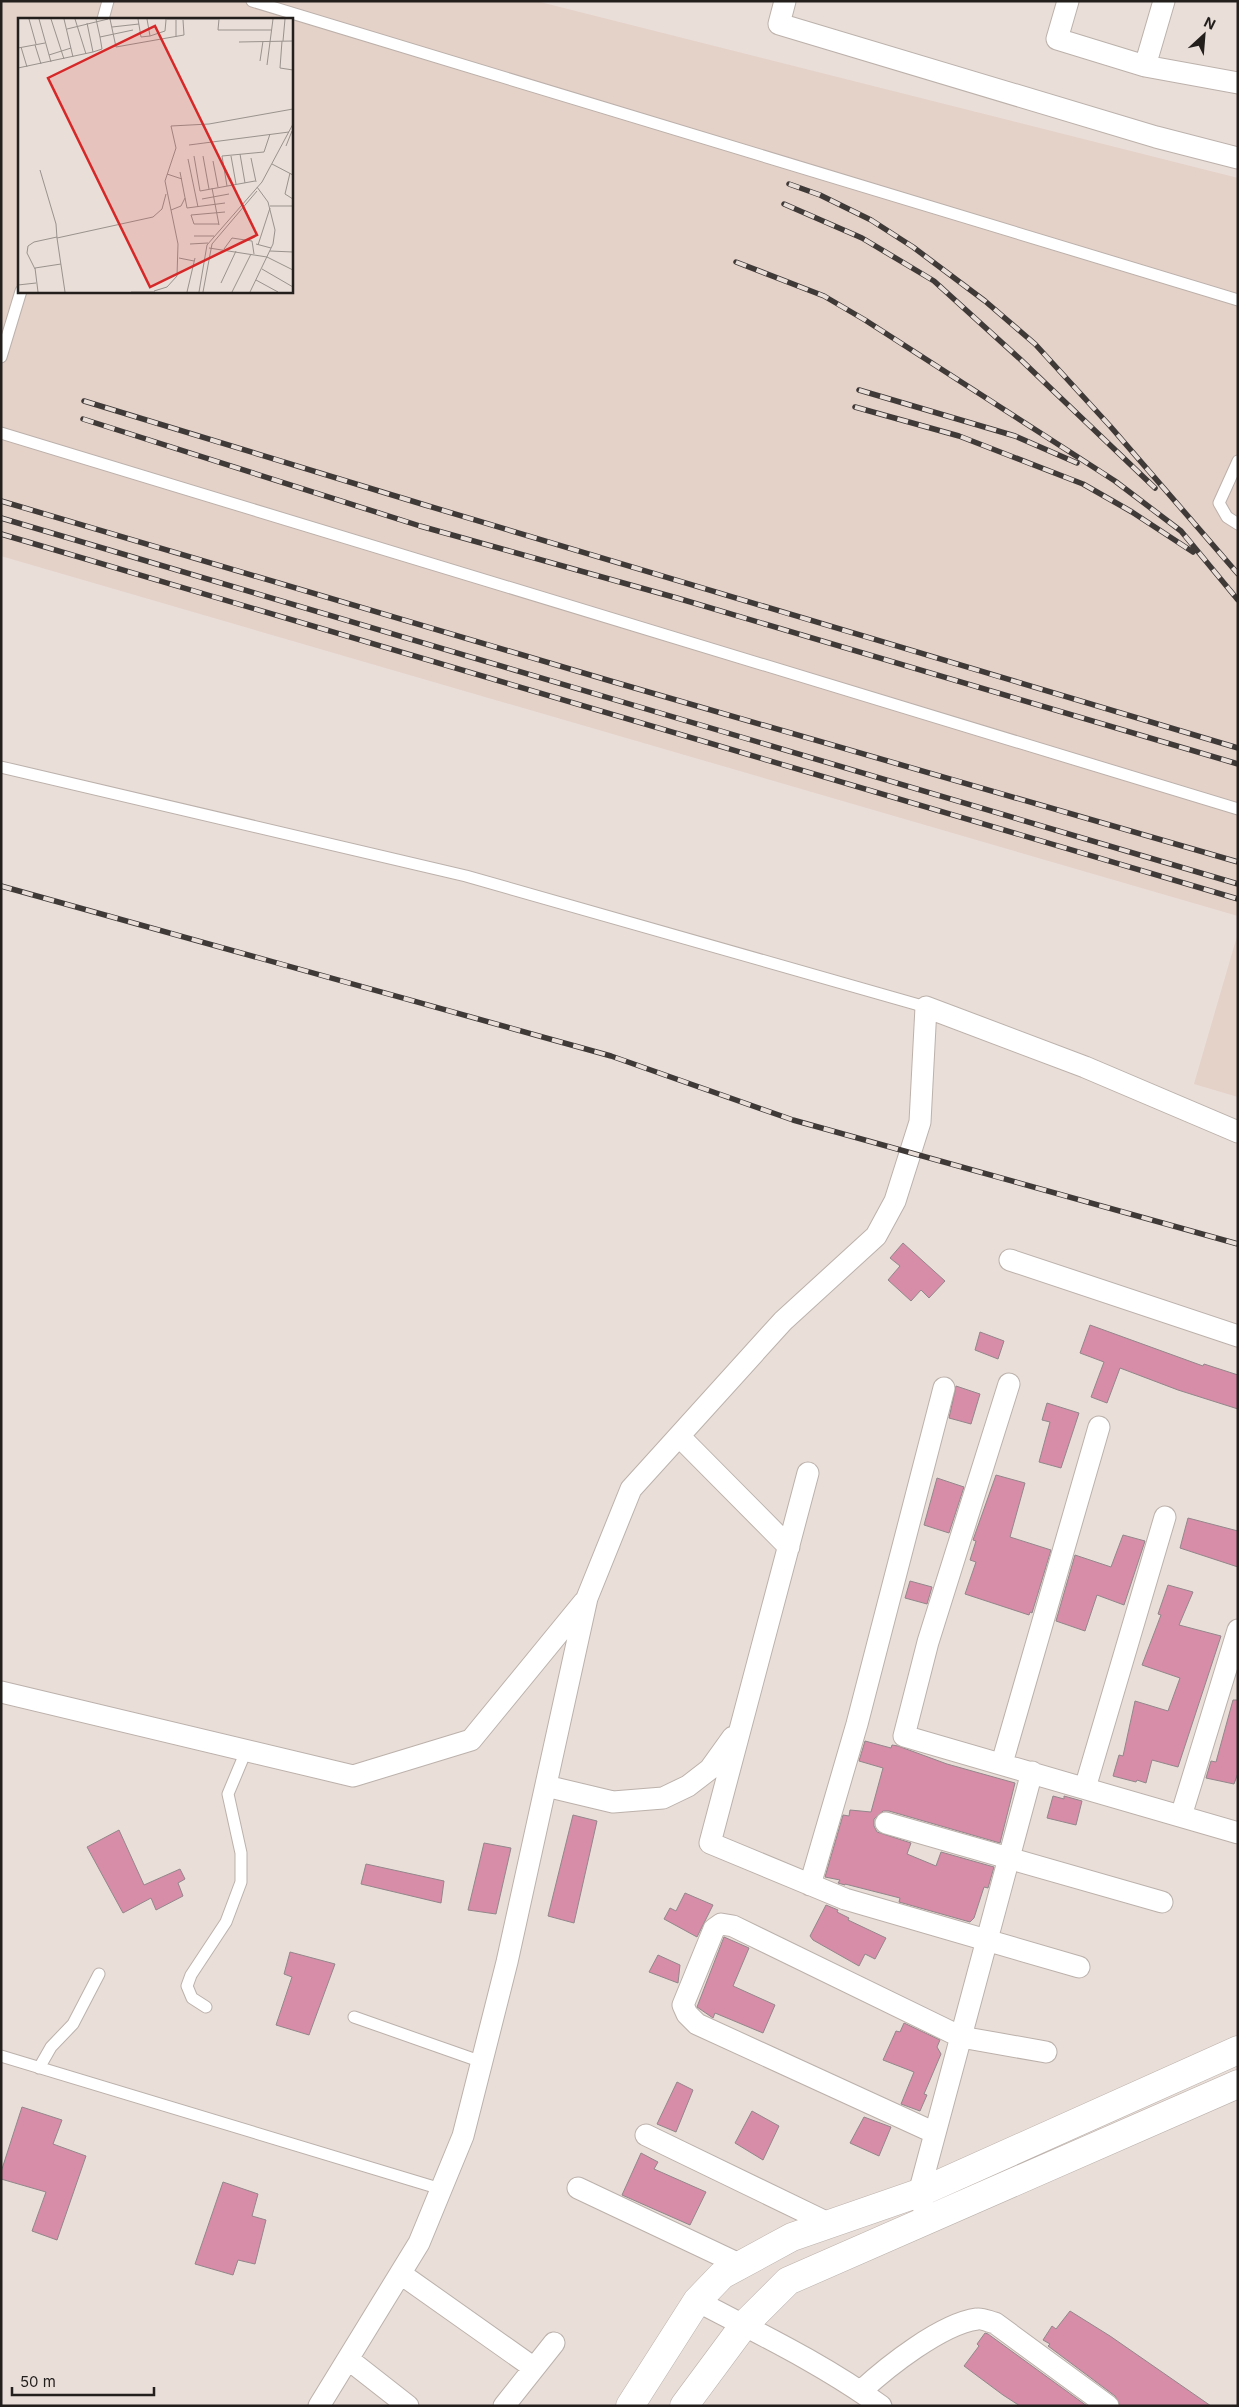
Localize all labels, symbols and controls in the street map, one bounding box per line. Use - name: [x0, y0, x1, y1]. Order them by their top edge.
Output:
- north arrow: [1179, 10, 1229, 60]
- text: N: [1201, 13, 1218, 33]
- inset map: [18, 18, 292, 292]
- scale bar: [12, 2364, 155, 2396]
- text: 50 m: [20, 2372, 56, 2391]

